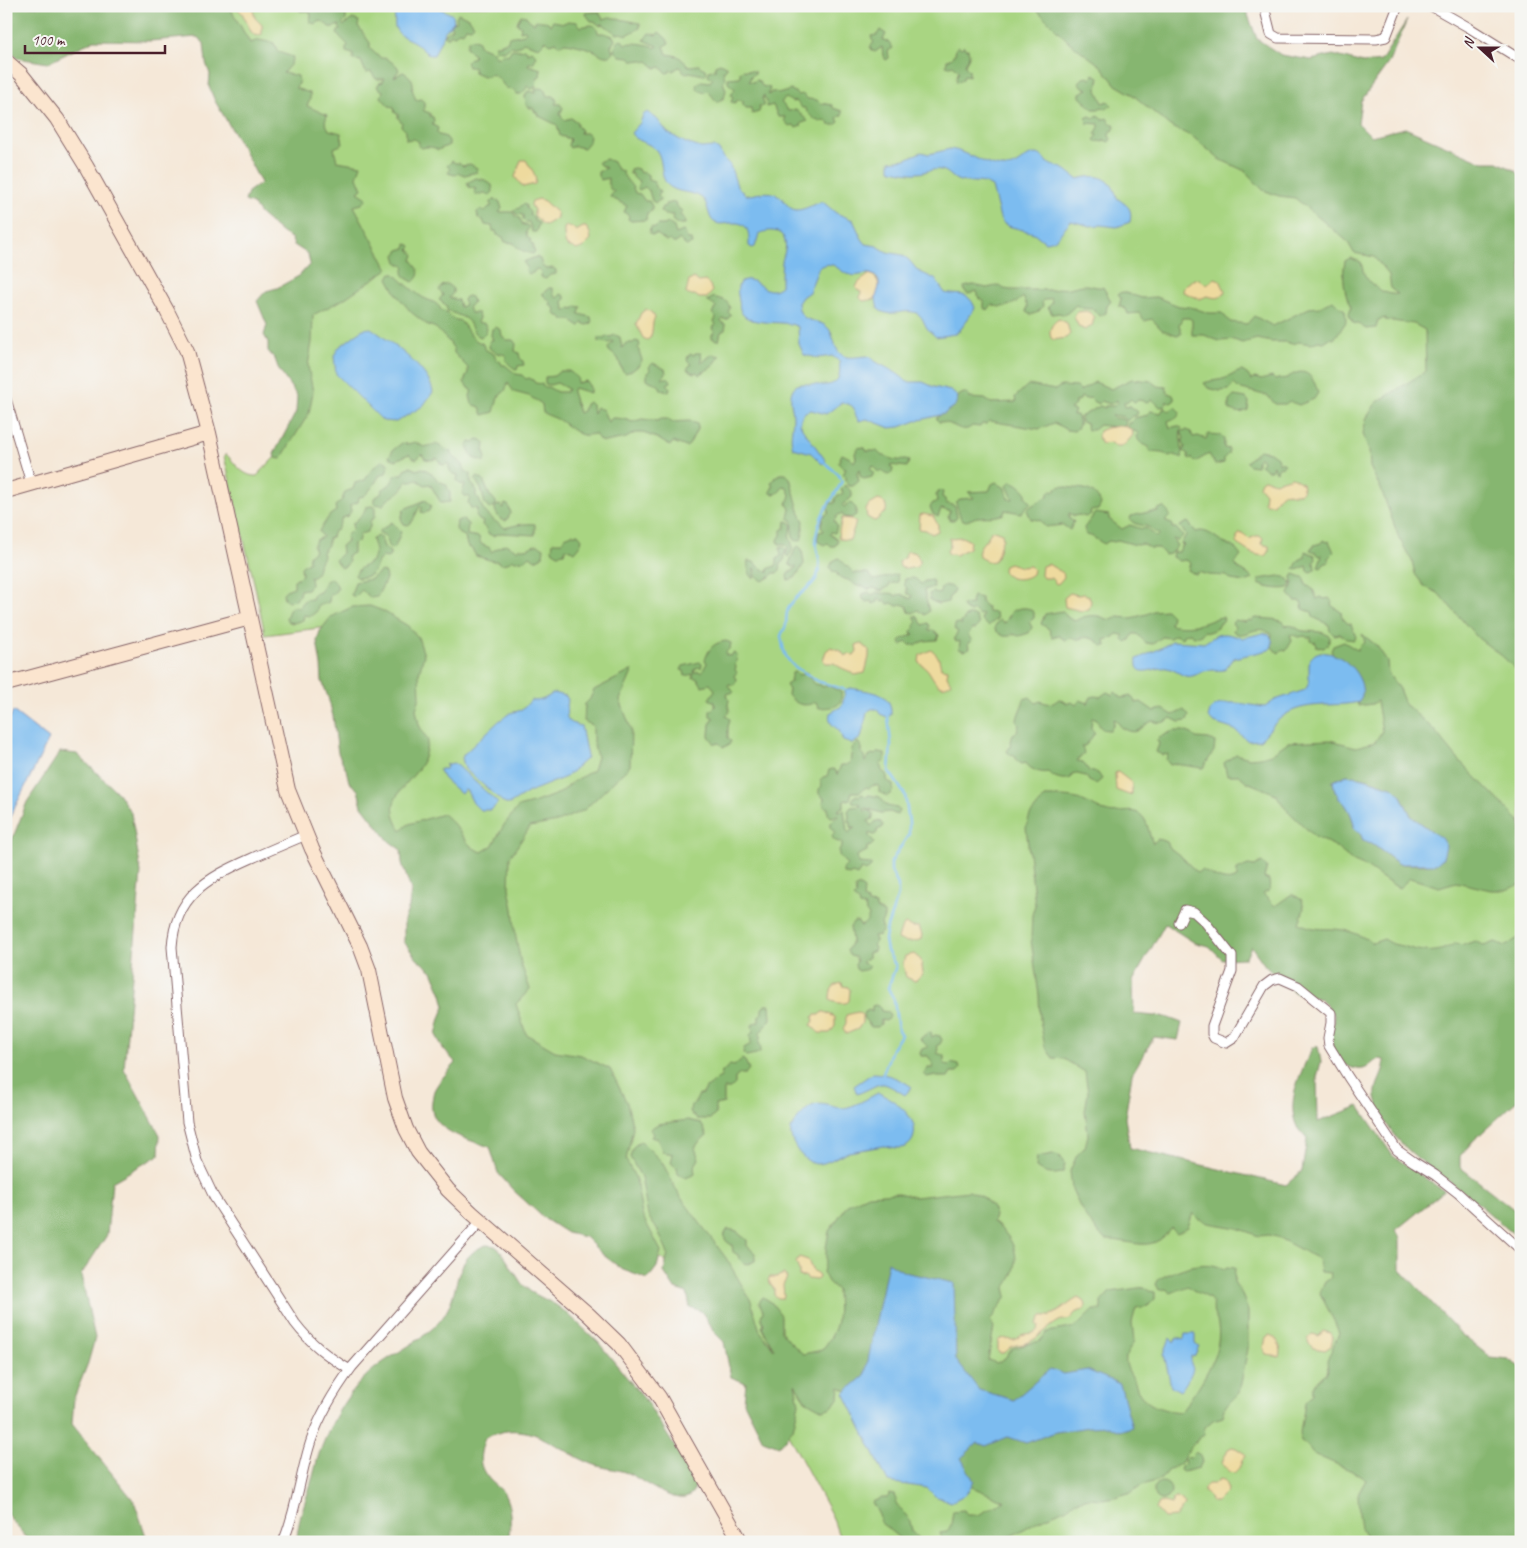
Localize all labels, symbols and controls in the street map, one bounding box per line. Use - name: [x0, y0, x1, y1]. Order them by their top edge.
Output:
- scale bar: [25, 22, 165, 54]
- north arrow: [1454, 22, 1504, 72]
- text: 100 m: [32, 31, 66, 50]
- text: N: [1459, 34, 1479, 51]

